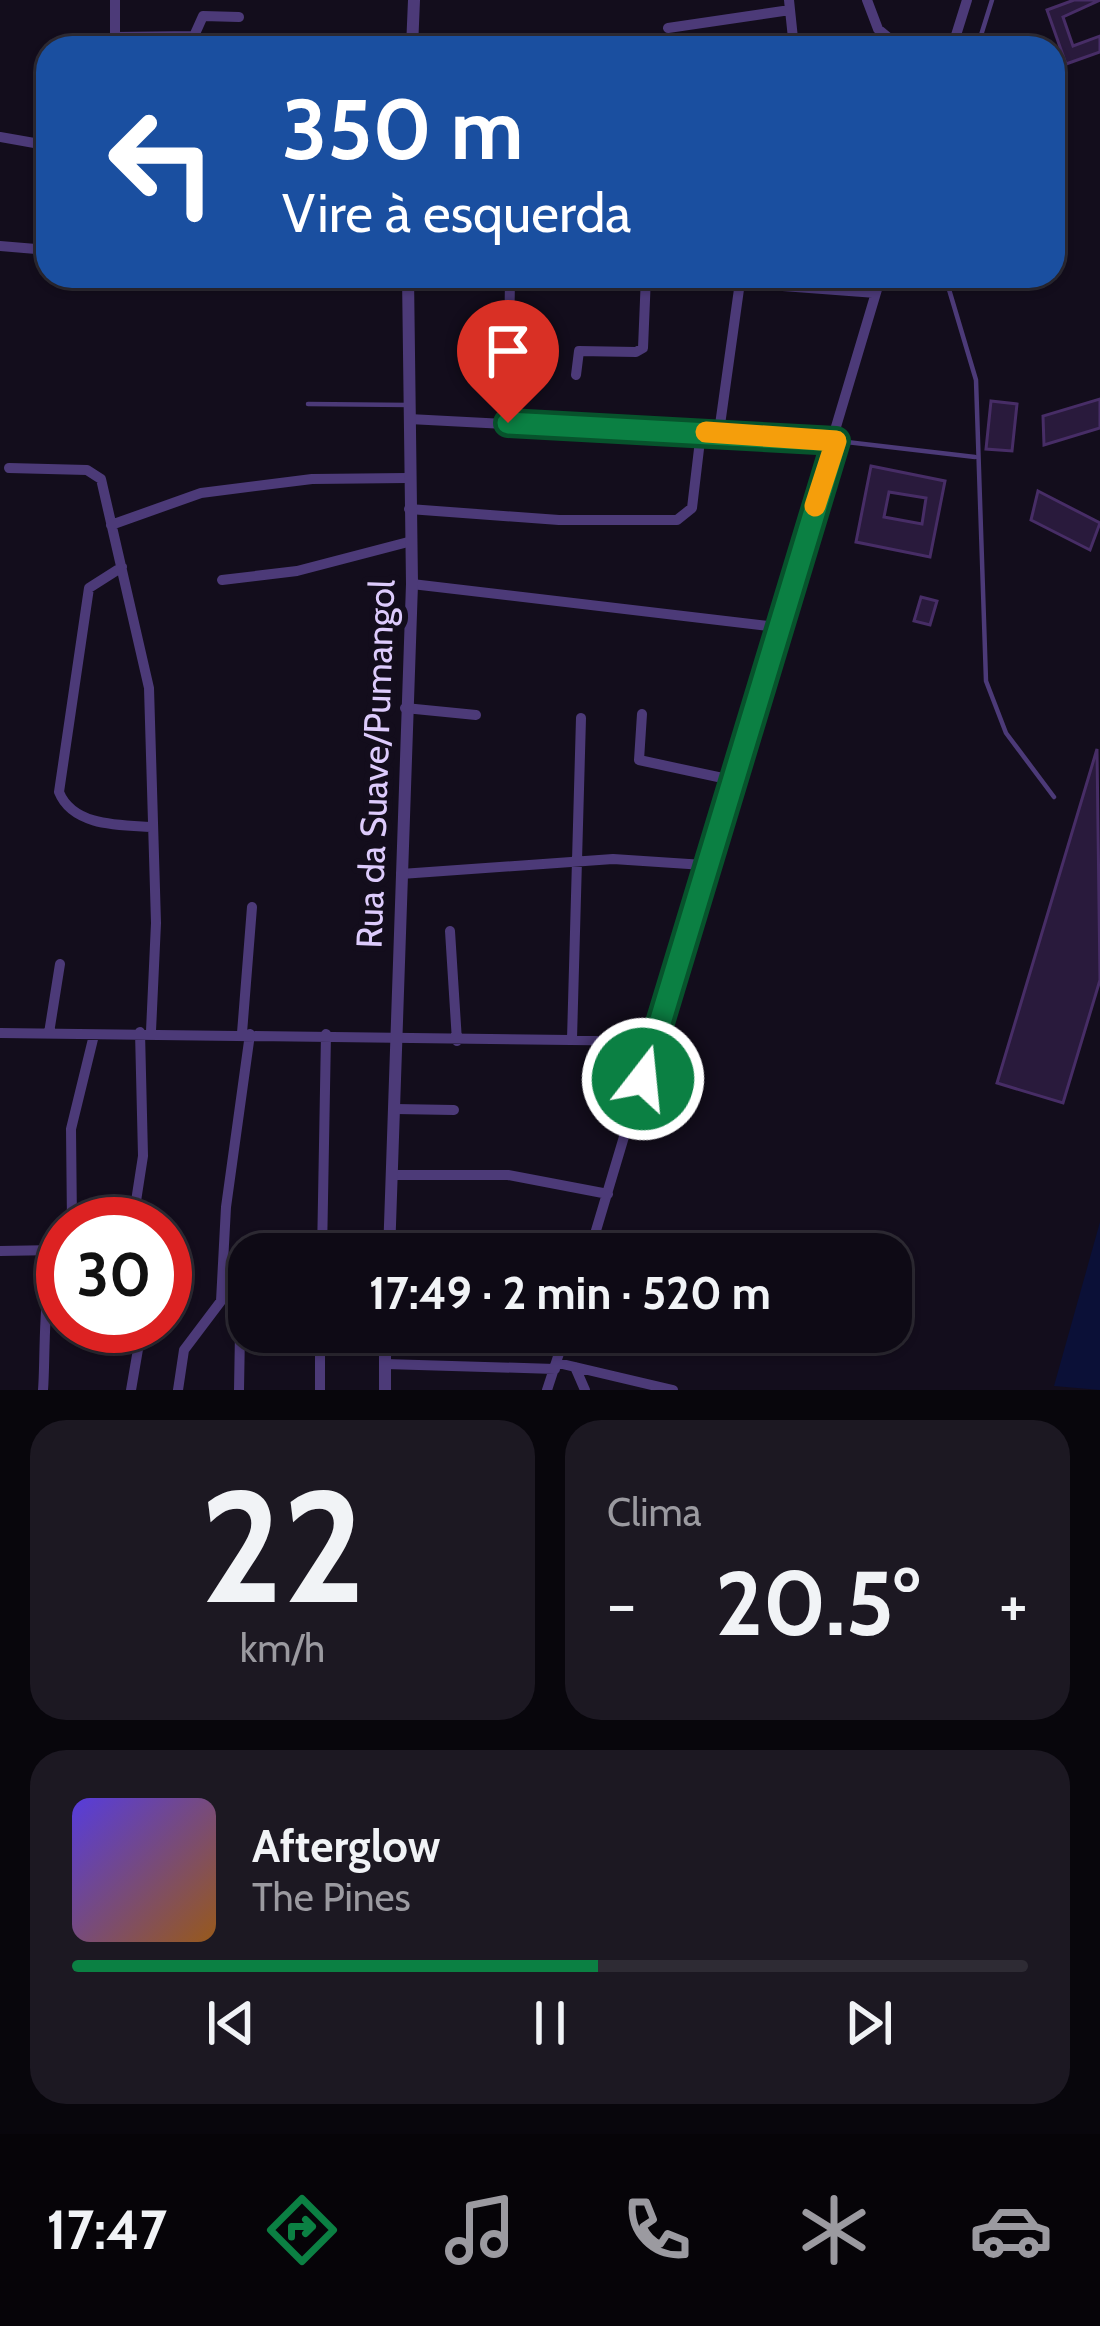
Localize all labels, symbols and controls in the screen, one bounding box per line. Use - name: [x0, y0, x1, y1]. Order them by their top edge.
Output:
- text: 350 m: [282, 78, 524, 180]
- icon: left: [84, 84, 240, 240]
- text: Vire à esquerda: [282, 180, 631, 246]
- pin: [457, 300, 559, 423]
- icon: arrive: [475, 318, 541, 384]
- street label: Rua da Suave/Pumangol: [347, 578, 403, 949]
- position arrow: [580, 1016, 706, 1142]
- speed limit sign: 30: [36, 1197, 192, 1353]
- text: 17:49 · 2 min · 520 m: [369, 1266, 771, 1320]
- text: 22: [200, 1451, 365, 1641]
- text: Clima: [607, 1488, 701, 1536]
- text: 20.5°: [715, 1548, 920, 1658]
- text: −: [607, 1563, 636, 1644]
- text: +: [999, 1563, 1028, 1644]
- text: km/h: [240, 1624, 325, 1672]
- text: Afterglow: [252, 1819, 440, 1873]
- text: The Pines: [252, 1873, 411, 1921]
- icon: previous: [198, 1990, 264, 2056]
- icon: pause: [517, 1990, 583, 2056]
- icon: next: [836, 1990, 902, 2056]
- icon: directions: [260, 2188, 344, 2272]
- icon: music: [438, 2188, 522, 2272]
- icon: phone: [615, 2188, 699, 2272]
- icon: climate: [792, 2188, 876, 2272]
- icon: car: [969, 2188, 1053, 2272]
- text: 17:47: [47, 2197, 167, 2263]

